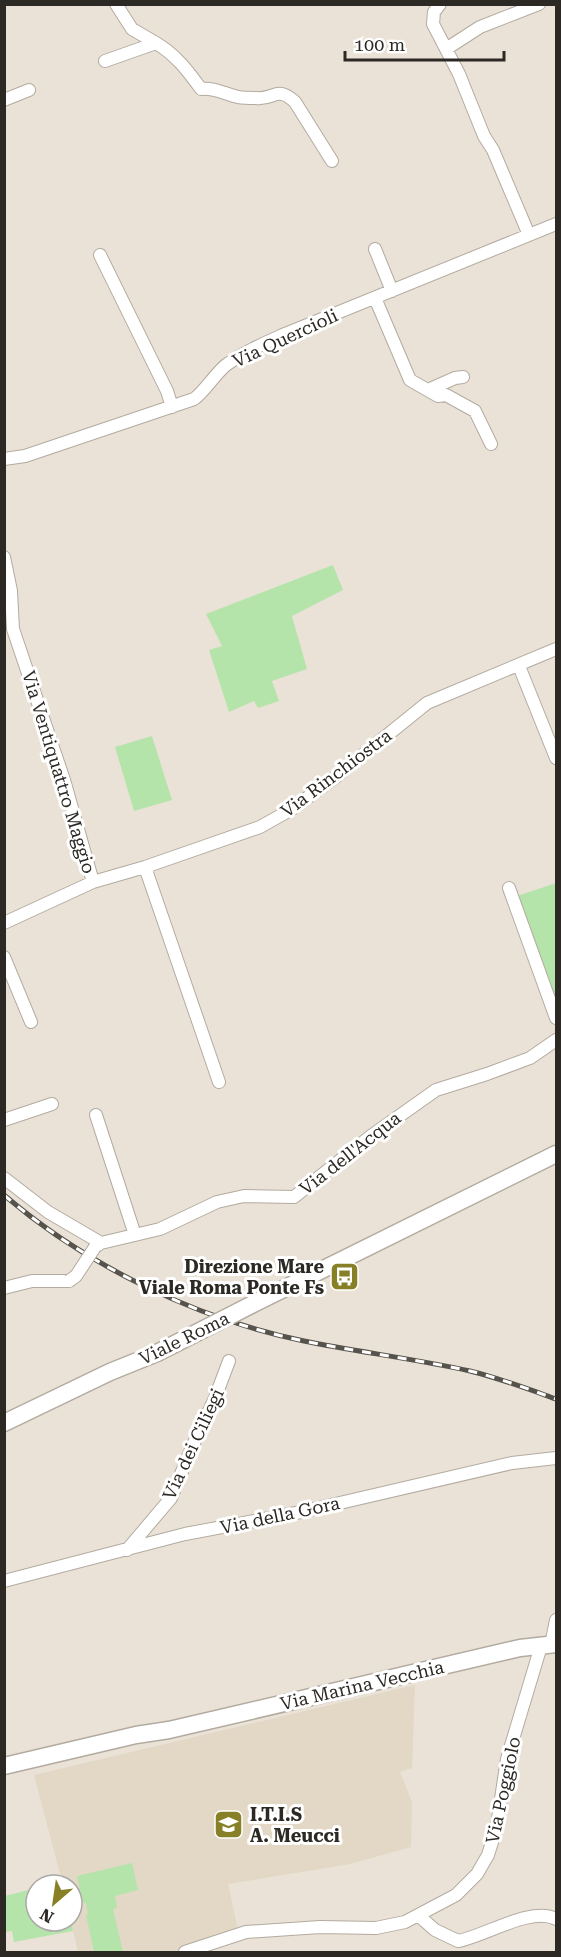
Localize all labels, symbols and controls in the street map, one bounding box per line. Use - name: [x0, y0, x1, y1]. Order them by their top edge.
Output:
- scale bar: [345, 24, 504, 62]
- text: 100 m: [354, 34, 405, 55]
- street label: Via Quercioli: [229, 304, 341, 371]
- street label: Via Ventiquattro Maggio: [18, 668, 100, 876]
- street label: Via Rinchiostra: [276, 724, 396, 821]
- street label: Via dell'Acqua: [295, 1107, 405, 1199]
- place label: Direzione Mare Viale Roma Ponte Fs: [139, 1256, 324, 1298]
- bus stop icon: Direzione Mare Viale Roma Ponte Fs: [329, 1260, 361, 1292]
- street label: Viale Roma: [136, 1307, 233, 1369]
- street label: Via dei Ciliegi: [158, 1385, 228, 1503]
- street label: Via della Gora: [218, 1492, 342, 1538]
- street label: Via Marina Vecchia: [278, 1656, 446, 1714]
- street label: Via Poggiolo: [481, 1735, 525, 1845]
- place label: I.T.I.S A. Meucci: [250, 1804, 340, 1846]
- school or university icon: I.T.I.S A. Meucci: [213, 1808, 245, 1840]
- north arrow: [24, 1873, 84, 1933]
- text: N: [37, 1904, 57, 1927]

